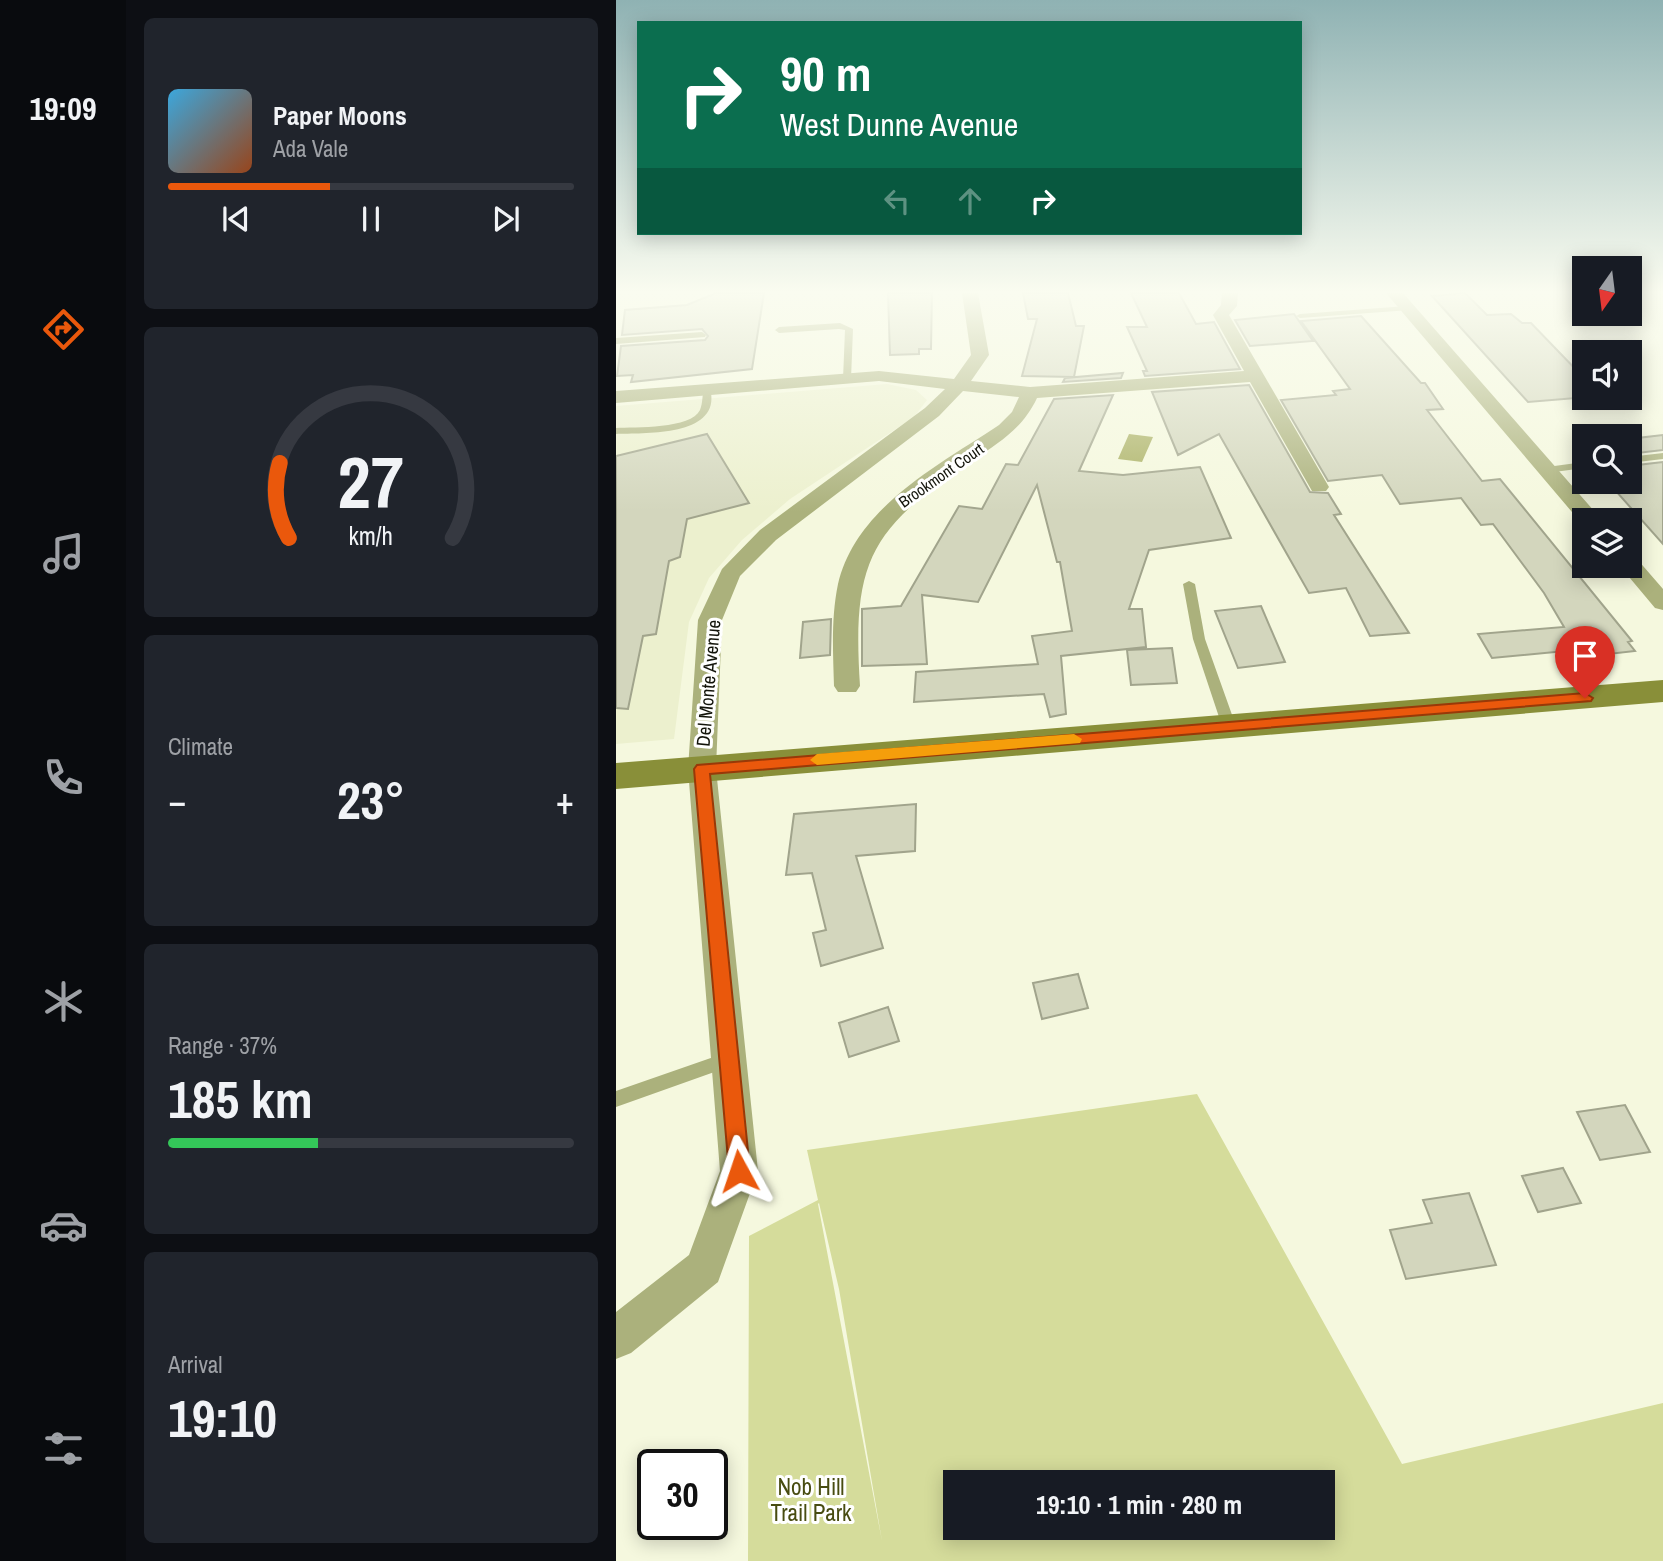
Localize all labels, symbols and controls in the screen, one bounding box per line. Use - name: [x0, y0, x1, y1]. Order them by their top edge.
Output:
- text: 90 m: [780, 40, 872, 106]
- icon: right: [665, 49, 756, 140]
- text: 19:09: [29, 87, 97, 130]
- text: Paper Moons: [273, 98, 407, 133]
- text: West Dunne Avenue: [780, 103, 1018, 146]
- text: Ada Vale: [273, 133, 348, 164]
- icon: left: [878, 182, 916, 220]
- icon: ahead: [951, 182, 989, 220]
- icon: right: [1024, 182, 1062, 220]
- icon: previous: [217, 200, 255, 238]
- icon: pause: [352, 200, 390, 238]
- icon: next: [487, 200, 525, 238]
- north arrow: [1572, 256, 1642, 326]
- map controls: [1572, 256, 1642, 578]
- icon: directions: [39, 305, 88, 354]
- button: sound: [1572, 340, 1642, 410]
- button: search: [1572, 424, 1642, 494]
- text: 27: [338, 433, 404, 531]
- street label: Brookmont Court: [894, 437, 988, 512]
- button: layers: [1572, 508, 1642, 578]
- text: km/h: [349, 519, 393, 553]
- icon: music: [39, 529, 88, 578]
- street label: Del Monte Avenue: [690, 619, 726, 747]
- pin: [1555, 626, 1615, 698]
- icon: arrive: [1566, 637, 1604, 675]
- text: Climate: [168, 731, 233, 762]
- icon: phone: [39, 753, 88, 802]
- text: 23°: [337, 765, 405, 835]
- text: −: [168, 775, 186, 826]
- text: +: [556, 775, 574, 826]
- icon: climate: [39, 977, 88, 1026]
- text: Range · 37%: [168, 1030, 277, 1061]
- text: 185 km: [168, 1064, 313, 1134]
- position arrow: [702, 1134, 776, 1208]
- icon: car: [39, 1201, 88, 1250]
- text: Arrival: [168, 1349, 223, 1380]
- text: 19:10: [168, 1383, 277, 1453]
- icon: filters: [39, 1424, 88, 1473]
- speed limit sign: 30: [637, 1449, 728, 1540]
- park label: Nob Hill Trail Park: [770, 1471, 852, 1528]
- text: 19:10 · 1 min · 280 m: [1036, 1487, 1242, 1522]

